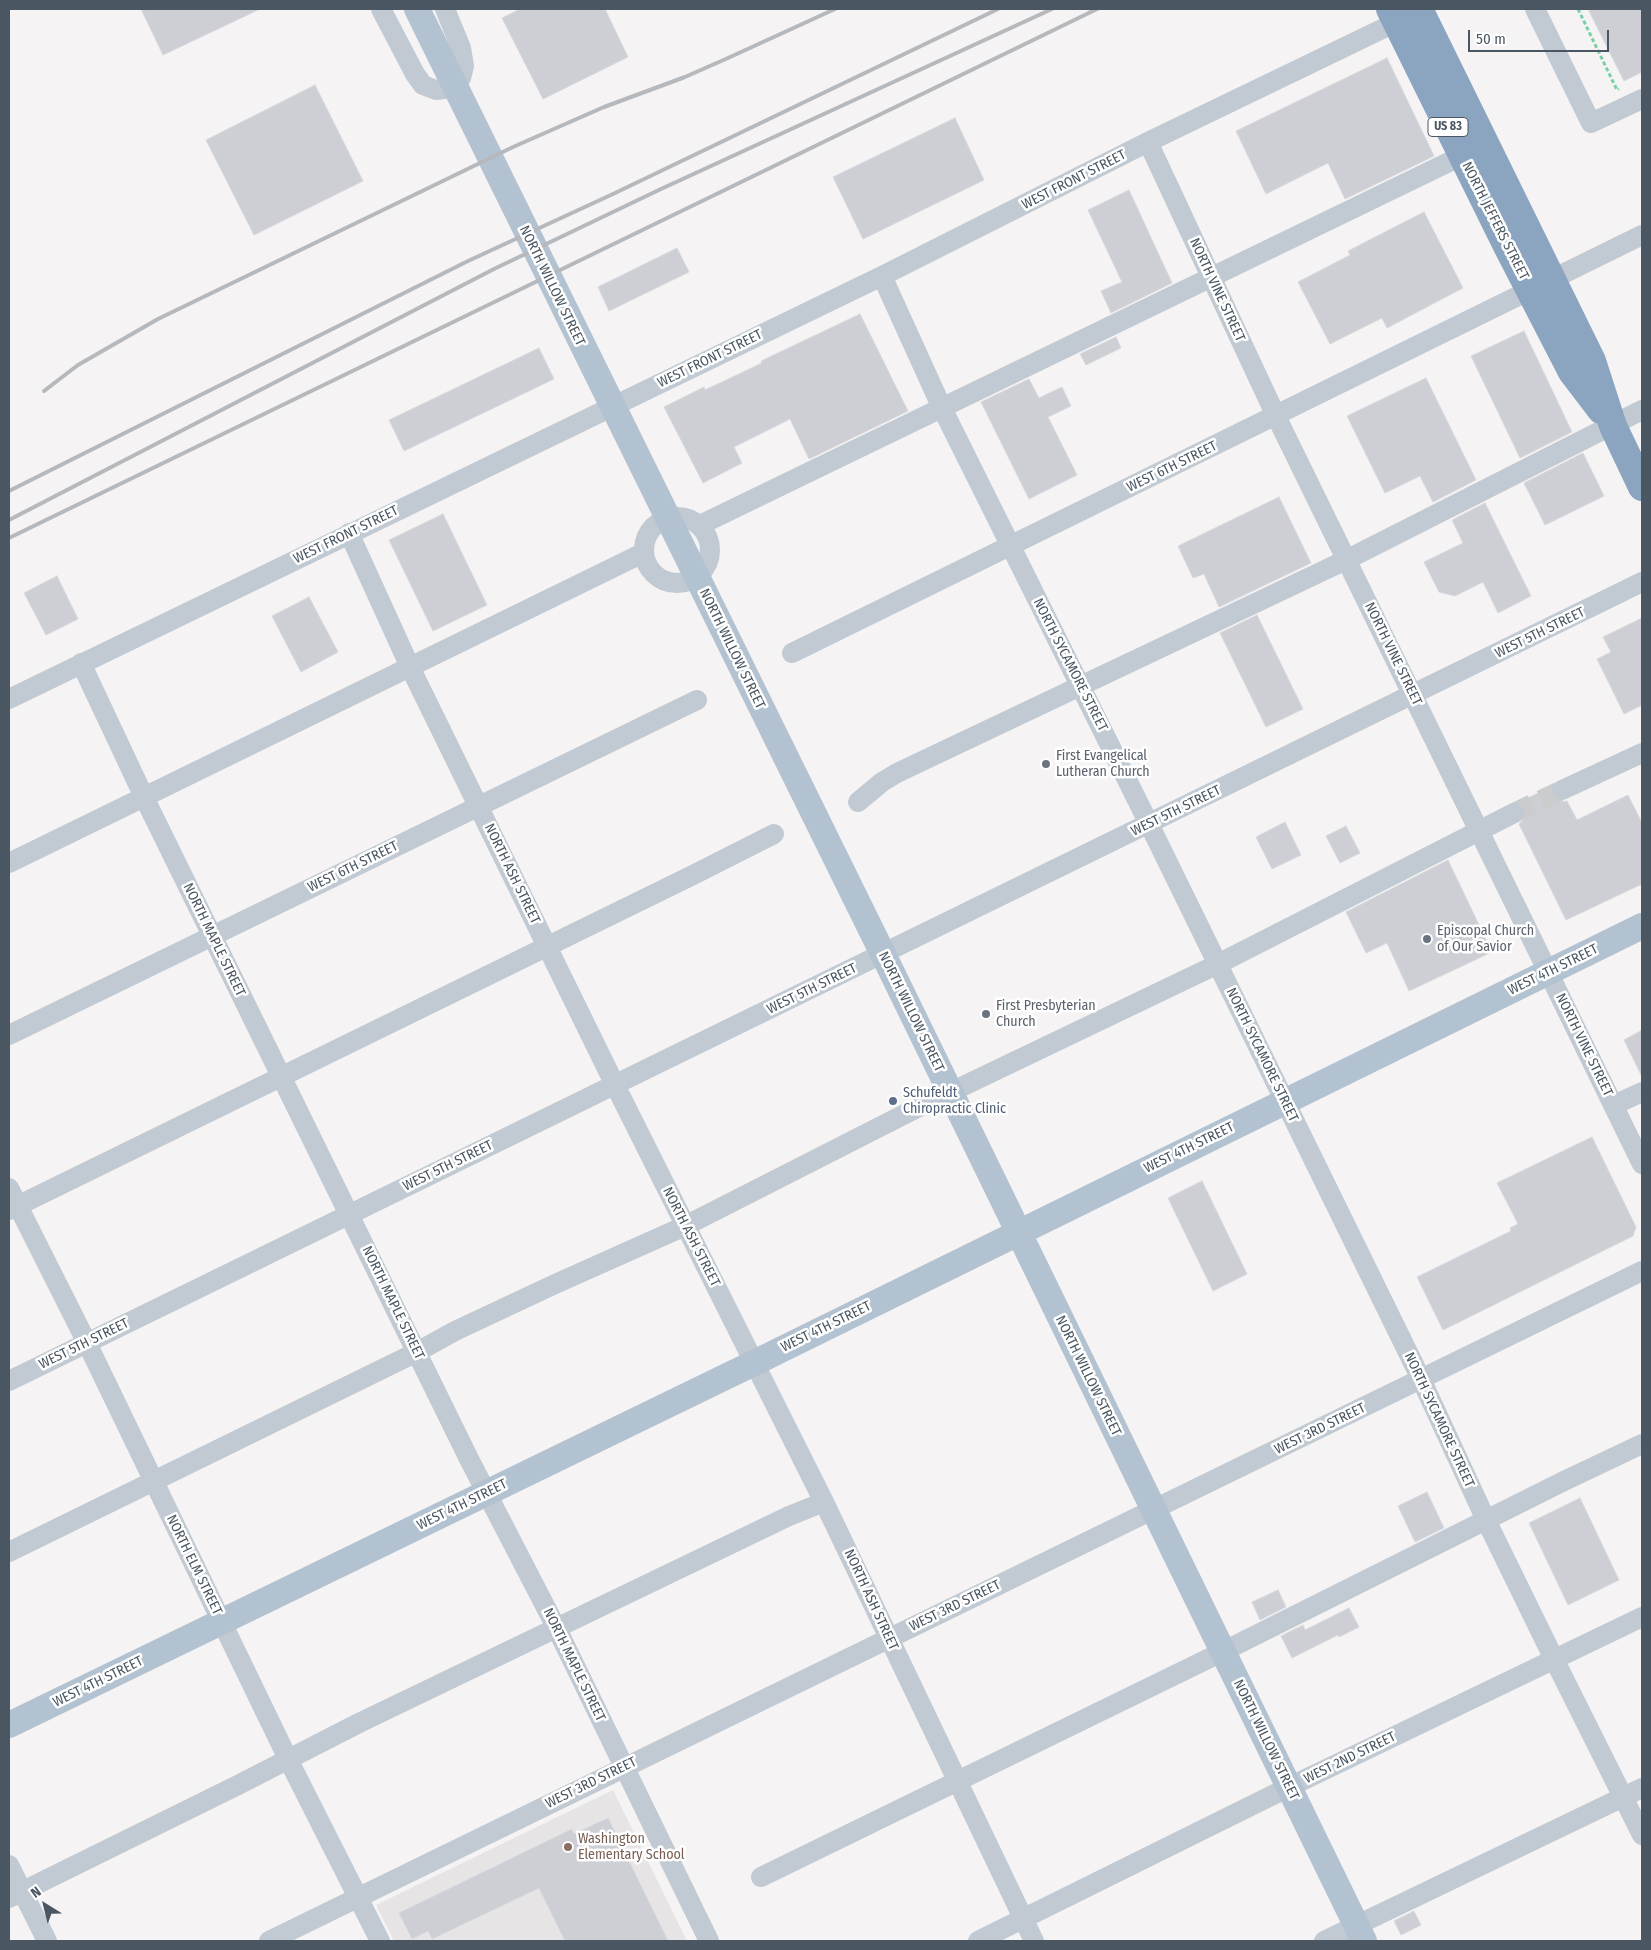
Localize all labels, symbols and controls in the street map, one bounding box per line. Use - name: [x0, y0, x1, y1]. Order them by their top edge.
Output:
- scale bar: [1471, 20, 1612, 52]
- text: 50 m: [1476, 30, 1506, 48]
- road number: US 83: [1428, 118, 1468, 136]
- street label: WEST FRONT STREET: [1019, 147, 1129, 213]
- street label: NORTH JEFFERS STREET: [1458, 159, 1532, 283]
- street label: NORTH WILLOW STREET: [516, 223, 588, 349]
- street label: NORTH VINE STREET: [1186, 236, 1248, 344]
- street label: WEST FRONT STREET: [655, 326, 765, 392]
- street label: WEST 6TH STREET: [1124, 438, 1220, 496]
- street label: WEST FRONT STREET: [291, 502, 401, 568]
- street label: NORTH WILLOW STREET: [696, 586, 768, 712]
- street label: NORTH SYCAMORE STREET: [1029, 596, 1111, 734]
- street label: NORTH VINE STREET: [1361, 600, 1425, 708]
- street label: WEST 5TH STREET: [1492, 604, 1588, 662]
- place label: First Evangelical Lutheran Church: [1056, 748, 1150, 780]
- marker: First Evangelical Lutheran Church: [1040, 758, 1052, 770]
- street label: WEST 5TH STREET: [1128, 782, 1224, 840]
- street label: NORTH ASH STREET: [480, 821, 544, 927]
- street label: WEST 6TH STREET: [305, 838, 401, 896]
- street label: NORTH MAPLE STREET: [179, 881, 249, 999]
- place label: Episcopal Church of Our Savior: [1437, 923, 1534, 956]
- marker: Episcopal Church of Our Savior: [1421, 933, 1433, 945]
- street label: WEST 4TH STREET: [1505, 941, 1601, 999]
- street label: NORTH WILLOW STREET: [875, 949, 947, 1075]
- street label: WEST 5TH STREET: [764, 960, 860, 1018]
- street label: NORTH SYCAMORE STREET: [1222, 985, 1302, 1125]
- street label: NORTH VINE STREET: [1552, 991, 1616, 1099]
- place label: First Presbyterian Church: [996, 998, 1096, 1030]
- marker: First Presbyterian Church: [980, 1008, 992, 1020]
- place label: Schufeldt Chiropractic Clinic: [903, 1085, 1006, 1118]
- marker: Schufeldt Chiropractic Clinic: [887, 1095, 899, 1107]
- street label: WEST 4TH STREET: [1141, 1119, 1237, 1177]
- street label: WEST 5TH STREET: [400, 1137, 496, 1195]
- street label: NORTH ASH STREET: [659, 1184, 723, 1290]
- street label: NORTH MAPLE STREET: [358, 1244, 428, 1362]
- street label: WEST 4TH STREET: [778, 1298, 874, 1356]
- street label: NORTH WILLOW STREET: [1052, 1313, 1124, 1439]
- street label: WEST 5TH STREET: [36, 1315, 132, 1373]
- street label: NORTH SYCAMORE STREET: [1400, 1350, 1478, 1490]
- street label: WEST 3RD STREET: [1272, 1400, 1368, 1458]
- street label: WEST 4TH STREET: [414, 1476, 510, 1534]
- street label: NORTH ELM STREET: [163, 1512, 225, 1618]
- street label: NORTH ASH STREET: [840, 1547, 902, 1653]
- street label: WEST 3RD STREET: [907, 1577, 1003, 1635]
- street label: NORTH MAPLE STREET: [539, 1606, 609, 1724]
- street label: WEST 4TH STREET: [50, 1653, 146, 1711]
- street label: NORTH WILLOW STREET: [1230, 1677, 1302, 1803]
- street label: WEST 2ND STREET: [1301, 1729, 1399, 1787]
- street label: WEST 3RD STREET: [543, 1754, 639, 1812]
- place label: Washington Elementary School: [578, 1831, 685, 1864]
- marker: Washington Elementary School: [562, 1841, 574, 1853]
- north arrow: [20, 1880, 70, 1930]
- text: N: [27, 1883, 44, 1902]

